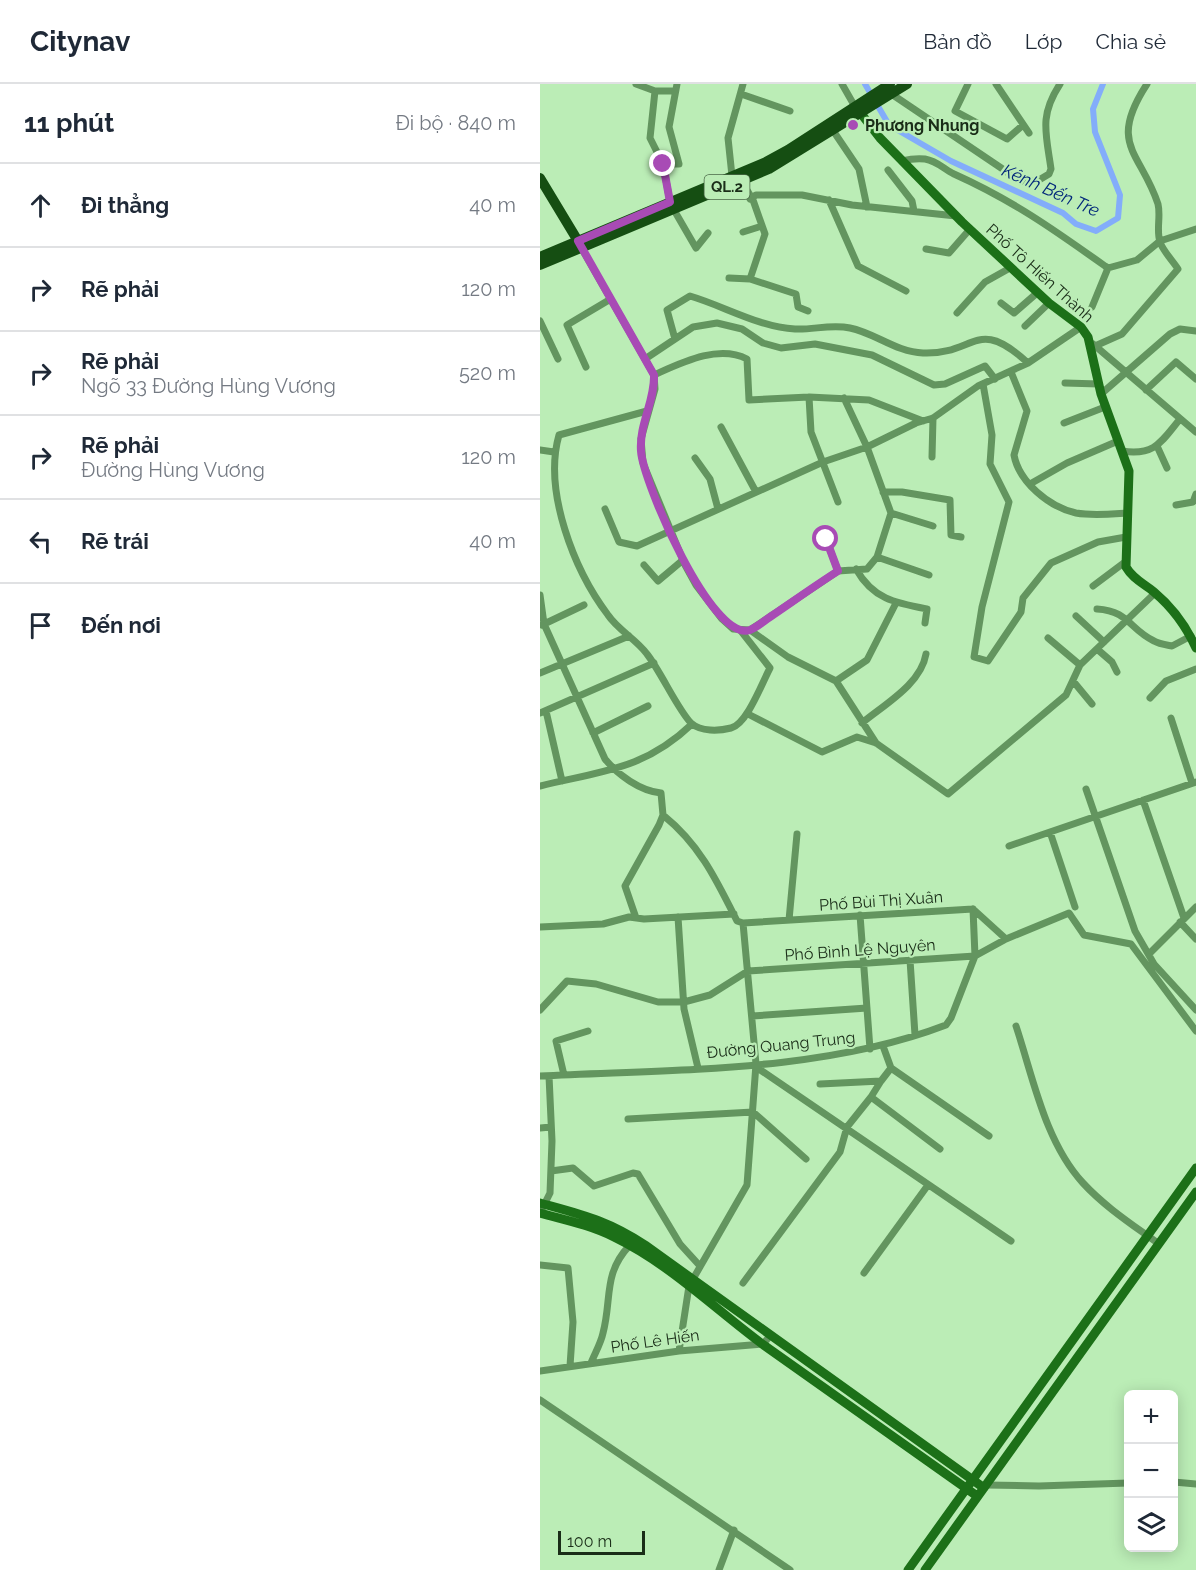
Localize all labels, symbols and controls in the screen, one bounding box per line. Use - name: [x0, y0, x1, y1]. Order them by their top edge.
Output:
- text: Citynav: [30, 25, 130, 58]
- text: Bản đồ: [923, 29, 992, 54]
- text: Lớp: [1025, 29, 1063, 54]
- text: Chia sẻ: [1096, 29, 1166, 54]
- text: 11 phút: [24, 108, 114, 138]
- text: Đi bộ · 840 m: [395, 111, 516, 135]
- place label: Phương Nhung: [865, 116, 979, 135]
- marker: Phương Nhung: [846, 118, 860, 132]
- route end: [649, 150, 675, 176]
- water label: Kênh Bến Tre: [999, 159, 1103, 221]
- road number: QL.2: [704, 175, 750, 199]
- icon: ahead: [24, 189, 57, 222]
- text: Đi thẳng: [81, 192, 169, 218]
- text: 40 m: [469, 193, 516, 217]
- street label: Phố Tô Hiến Thành: [982, 220, 1098, 326]
- icon: right: [24, 273, 57, 306]
- text: Rẽ phải: [81, 276, 159, 302]
- text: 120 m: [461, 277, 516, 301]
- text: Rẽ phải: [81, 348, 159, 374]
- icon: right: [24, 357, 57, 390]
- text: 520 m: [459, 361, 516, 385]
- text: Ngõ 33 Đường Hùng Vương: [81, 374, 336, 398]
- text: Rẽ phải: [81, 432, 159, 458]
- icon: right: [24, 441, 57, 474]
- text: 120 m: [461, 445, 516, 469]
- text: Đường Hùng Vương: [81, 458, 265, 482]
- icon: left: [24, 525, 57, 558]
- route start: [812, 525, 838, 551]
- text: Rẽ trái: [81, 528, 149, 554]
- text: 40 m: [469, 529, 516, 553]
- icon: arrive: [24, 609, 57, 642]
- text: Đến nơi: [81, 612, 161, 638]
- street label: Phố Bùi Thị Xuân: [819, 887, 943, 915]
- street label: Phố Bình Lệ Nguyên: [784, 935, 936, 965]
- street label: Đường Quang Trung: [706, 1028, 856, 1062]
- street label: Phố Lê Hiến: [609, 1325, 701, 1357]
- map controls: [1124, 1390, 1178, 1552]
- button: +: [1124, 1390, 1178, 1444]
- button: −: [1124, 1444, 1178, 1498]
- button: layers: [1124, 1498, 1178, 1552]
- scale bar: [558, 1528, 645, 1556]
- text: 100 m: [567, 1532, 612, 1551]

